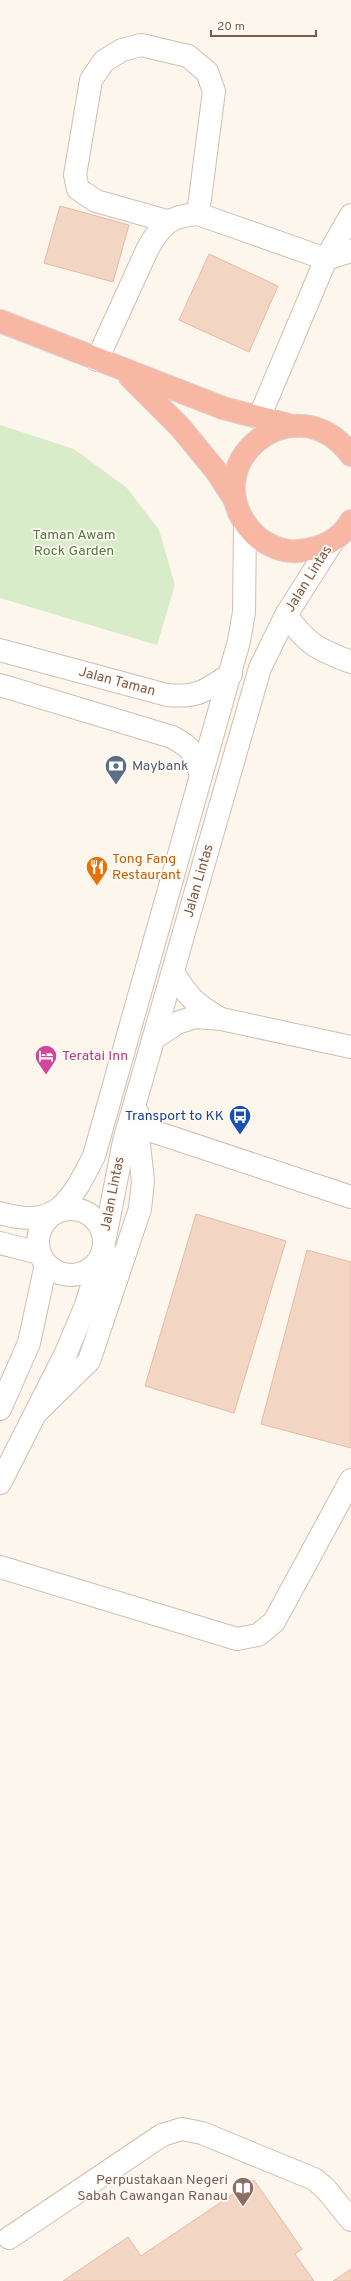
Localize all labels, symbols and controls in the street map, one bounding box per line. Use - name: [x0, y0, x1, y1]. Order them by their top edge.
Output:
- scale bar: [211, 12, 316, 38]
- text: 20 m: [217, 19, 245, 35]
- park label: Taman Awam Rock Garden: [32, 527, 116, 560]
- street label: Jalan Lintas: [282, 542, 336, 616]
- street label: Jalan Taman: [77, 664, 157, 700]
- bank icon: Maybank: [103, 753, 129, 786]
- place label: Maybank: [132, 758, 189, 775]
- street label: Jalan Lintas: [180, 842, 218, 920]
- place label: Tong Fang Restaurant: [112, 851, 181, 884]
- restaurant icon: Tong Fang Restaurant: [84, 854, 110, 887]
- hotel icon: Teratai Inn: [33, 1043, 59, 1076]
- place label: Teratai Inn: [62, 1048, 128, 1065]
- bus stop icon: Transport to KK: [227, 1103, 253, 1136]
- place label: Transport to KK: [125, 1108, 224, 1125]
- street label: Jalan Lintas: [97, 1155, 129, 1233]
- place label: Perpustakaan Negeri Sabah Cawangan Ranau: [77, 2172, 228, 2205]
- library icon: Perpustakaan Negeri Sabah Cawangan Ranau: [230, 2175, 256, 2208]

